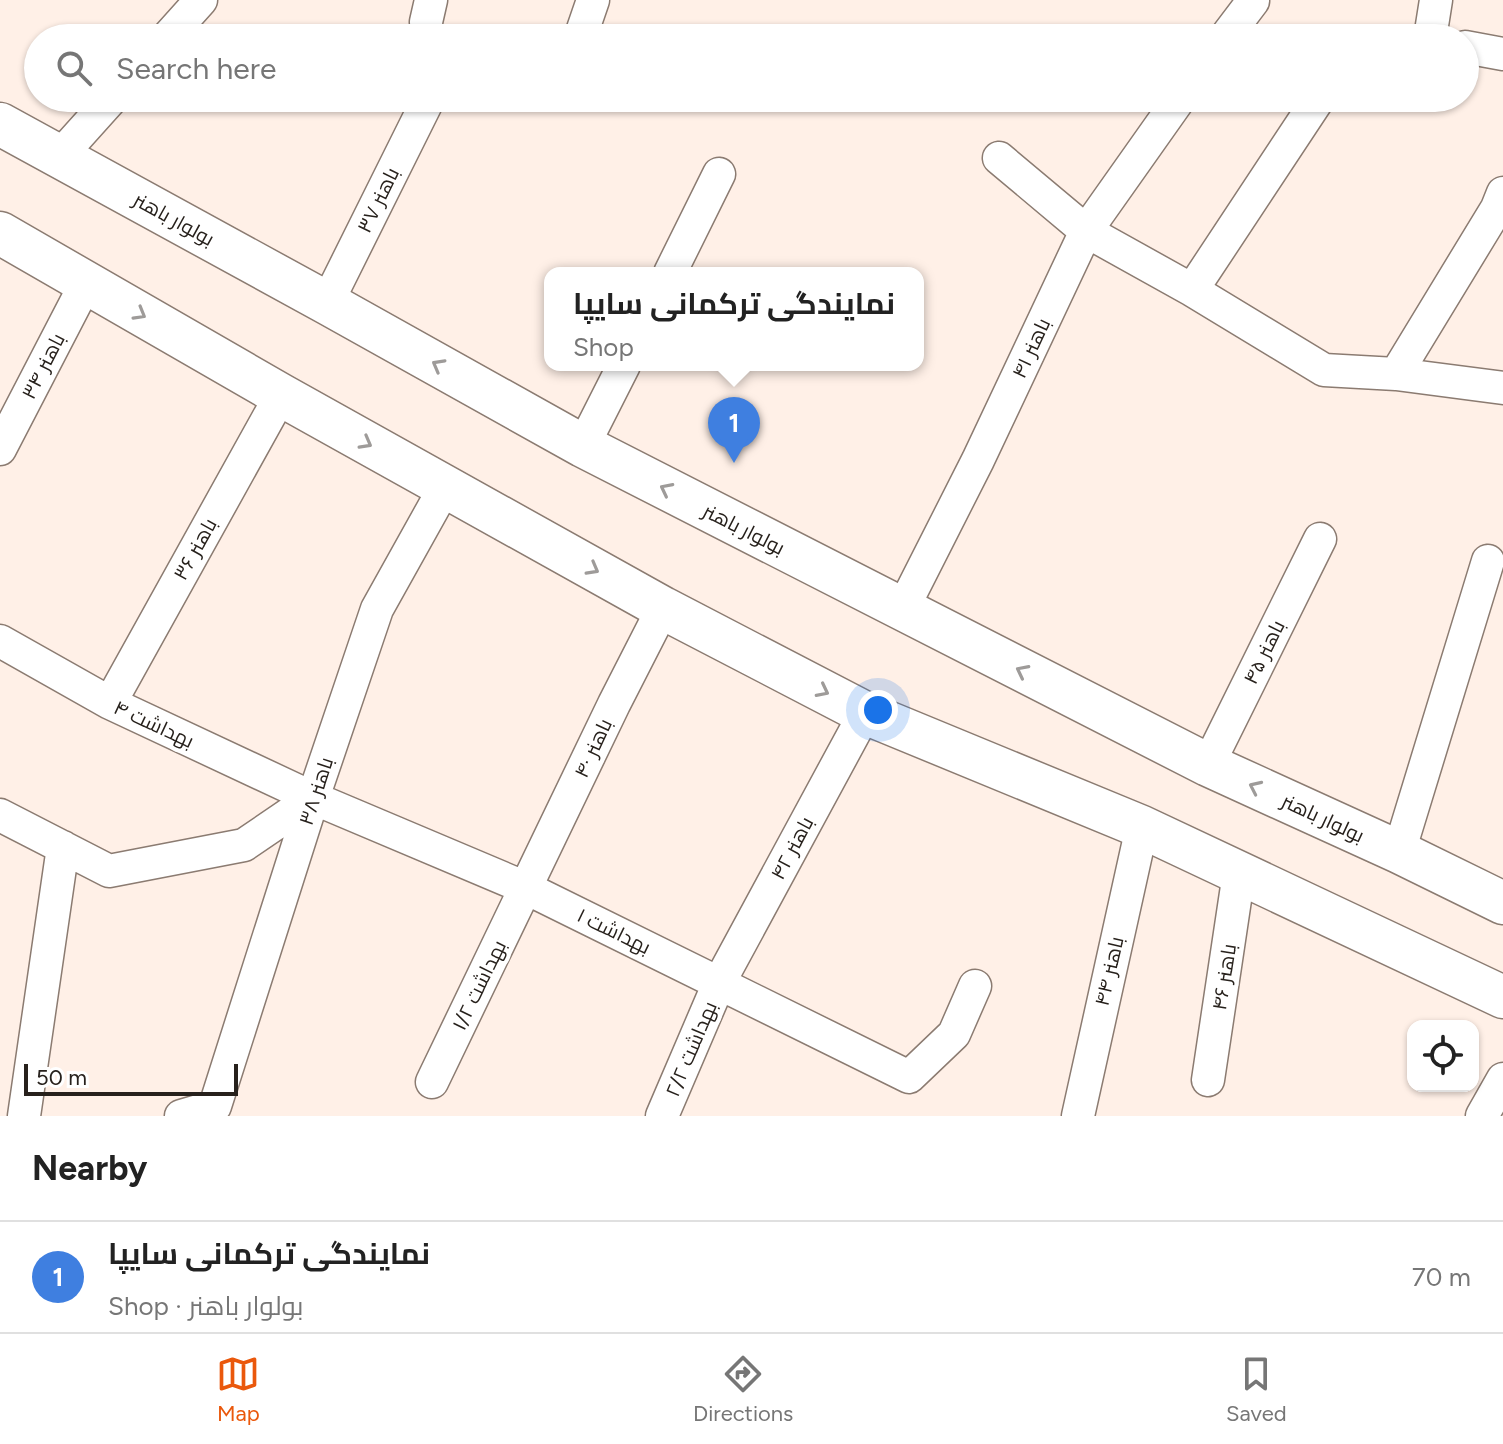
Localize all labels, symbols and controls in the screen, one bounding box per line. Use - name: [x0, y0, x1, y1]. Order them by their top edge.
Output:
- search box: [24, 24, 1479, 112]
- icon: search: [52, 46, 96, 90]
- text: Search here: [116, 50, 276, 87]
- street label: باهنر ۳۷: [352, 163, 404, 237]
- street label: بولوار باهنر: [129, 187, 219, 251]
- popup: [544, 267, 924, 371]
- text: نمایندگی ترکمانی سایپا: [573, 285, 895, 322]
- one-way arrow: [131, 304, 146, 320]
- street label: باهنر ۴۱: [1007, 314, 1055, 382]
- street label: باهنر ۳۴: [16, 329, 70, 403]
- text: Shop: [573, 331, 634, 363]
- one-way arrow: [431, 359, 446, 374]
- pin: 1: [708, 397, 760, 463]
- one-way arrow: [357, 433, 372, 449]
- one-way arrow: [659, 483, 674, 498]
- street label: بولوار باهنر: [698, 498, 789, 560]
- street label: باهنر ۳۶: [168, 514, 222, 584]
- one-way arrow: [585, 560, 599, 575]
- street label: باهنر ۴۵: [1238, 616, 1290, 688]
- one-way arrow: [1015, 665, 1030, 681]
- one-way arrow: [815, 682, 829, 697]
- your location: [858, 690, 898, 730]
- street label: بهداشت ۴: [110, 695, 198, 754]
- street label: باهنر ۴۰: [569, 715, 617, 781]
- street label: باهنر ۳۸: [294, 754, 338, 828]
- one-way arrow: [1249, 780, 1263, 796]
- street label: بولوار باهنر: [1277, 788, 1368, 848]
- street label: باهنر ۴۲: [765, 812, 819, 884]
- street label: بهداشت ۱: [573, 903, 655, 960]
- street label: باهنر ۴۴: [1089, 934, 1129, 1008]
- street label: بهداشت ۱/۲: [447, 936, 512, 1034]
- street label: باهنر ۴۶: [1207, 942, 1241, 1012]
- street label: بهداشت ۲/۲: [660, 998, 723, 1101]
- map controls: [1407, 1020, 1479, 1092]
- button: locate: [1407, 1020, 1479, 1092]
- scale bar: [24, 1060, 238, 1096]
- text: 50 m: [36, 1064, 87, 1091]
- text: Nearby: [32, 1148, 147, 1189]
- text: نمایندگی ترکمانی سایپا: [108, 1235, 430, 1272]
- text: 1: [53, 1261, 63, 1293]
- text: 70 m: [1412, 1261, 1471, 1293]
- text: Shop · بولوار باهنر: [108, 1290, 304, 1322]
- tab: Map: [216, 1352, 260, 1427]
- tab: Directions: [693, 1352, 793, 1427]
- tab: Saved: [1226, 1352, 1287, 1427]

